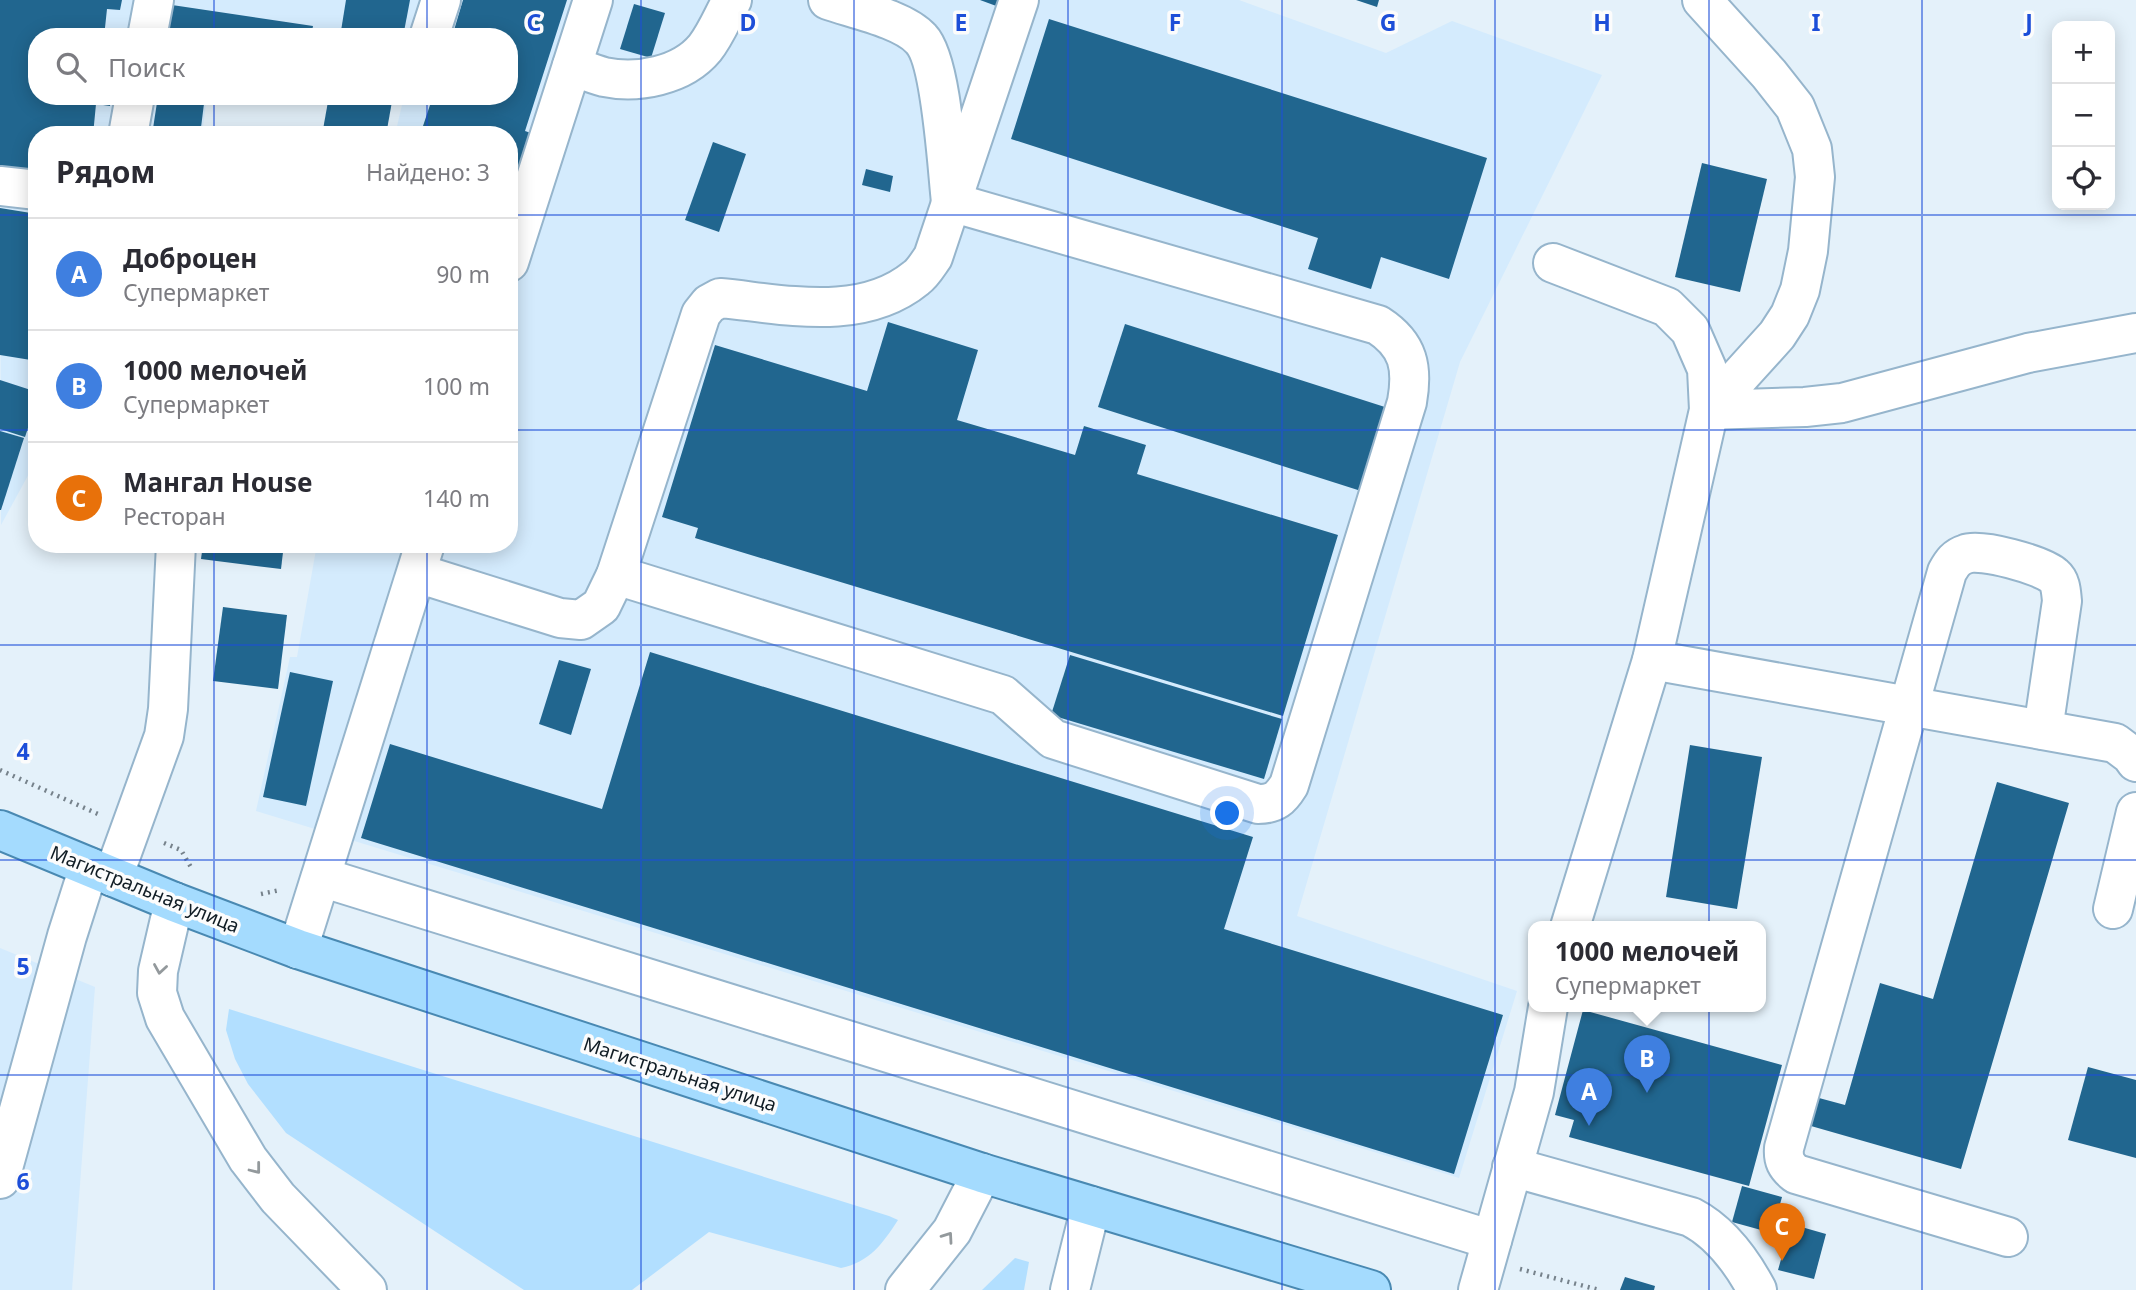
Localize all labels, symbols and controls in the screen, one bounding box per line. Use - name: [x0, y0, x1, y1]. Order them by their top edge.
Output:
- text: C: [527, 6, 542, 38]
- text: D: [740, 6, 756, 38]
- text: E: [955, 6, 967, 38]
- text: F: [1169, 6, 1181, 38]
- text: G: [1380, 6, 1396, 38]
- text: H: [1593, 6, 1611, 38]
- text: I: [1812, 6, 1821, 38]
- text: J: [2023, 6, 2033, 38]
- map controls: [2052, 21, 2115, 210]
- button: +: [2052, 21, 2115, 84]
- search box: [28, 28, 518, 105]
- icon: search: [52, 48, 90, 86]
- text: Поиск: [108, 49, 185, 85]
- button: −: [2052, 84, 2115, 147]
- button: locate: [2052, 147, 2115, 210]
- text: Рядом: [56, 151, 155, 192]
- text: Найдено: 3: [366, 156, 490, 188]
- text: Доброцен: [123, 240, 257, 276]
- text: A: [71, 258, 87, 290]
- text: 90 m: [436, 258, 490, 290]
- text: Супермаркет: [123, 276, 269, 308]
- text: 1000 мелочей: [123, 352, 308, 388]
- text: B: [71, 370, 87, 402]
- text: 100 m: [423, 370, 490, 402]
- text: Супермаркет: [123, 388, 269, 420]
- text: Мангал House: [123, 464, 313, 500]
- text: C: [72, 482, 86, 514]
- text: 140 m: [423, 482, 490, 514]
- text: Ресторан: [123, 500, 226, 532]
- text: 4: [16, 735, 30, 767]
- your location: [1210, 796, 1244, 830]
- street label: Магистральная улица: [47, 839, 243, 939]
- popup: [1528, 921, 1766, 1012]
- text: 1000 мелочей: [1555, 933, 1739, 969]
- text: 5: [16, 950, 30, 982]
- one-way arrow: [153, 963, 168, 975]
- text: Супермаркет: [1555, 969, 1701, 1001]
- street label: Магистральная улица: [580, 1030, 780, 1118]
- pin: B: [1624, 1035, 1670, 1093]
- pin: A: [1566, 1068, 1612, 1126]
- one-way arrow: [248, 1161, 260, 1174]
- text: 6: [16, 1165, 30, 1197]
- pin: C: [1759, 1203, 1805, 1261]
- one-way arrow: [940, 1232, 952, 1245]

